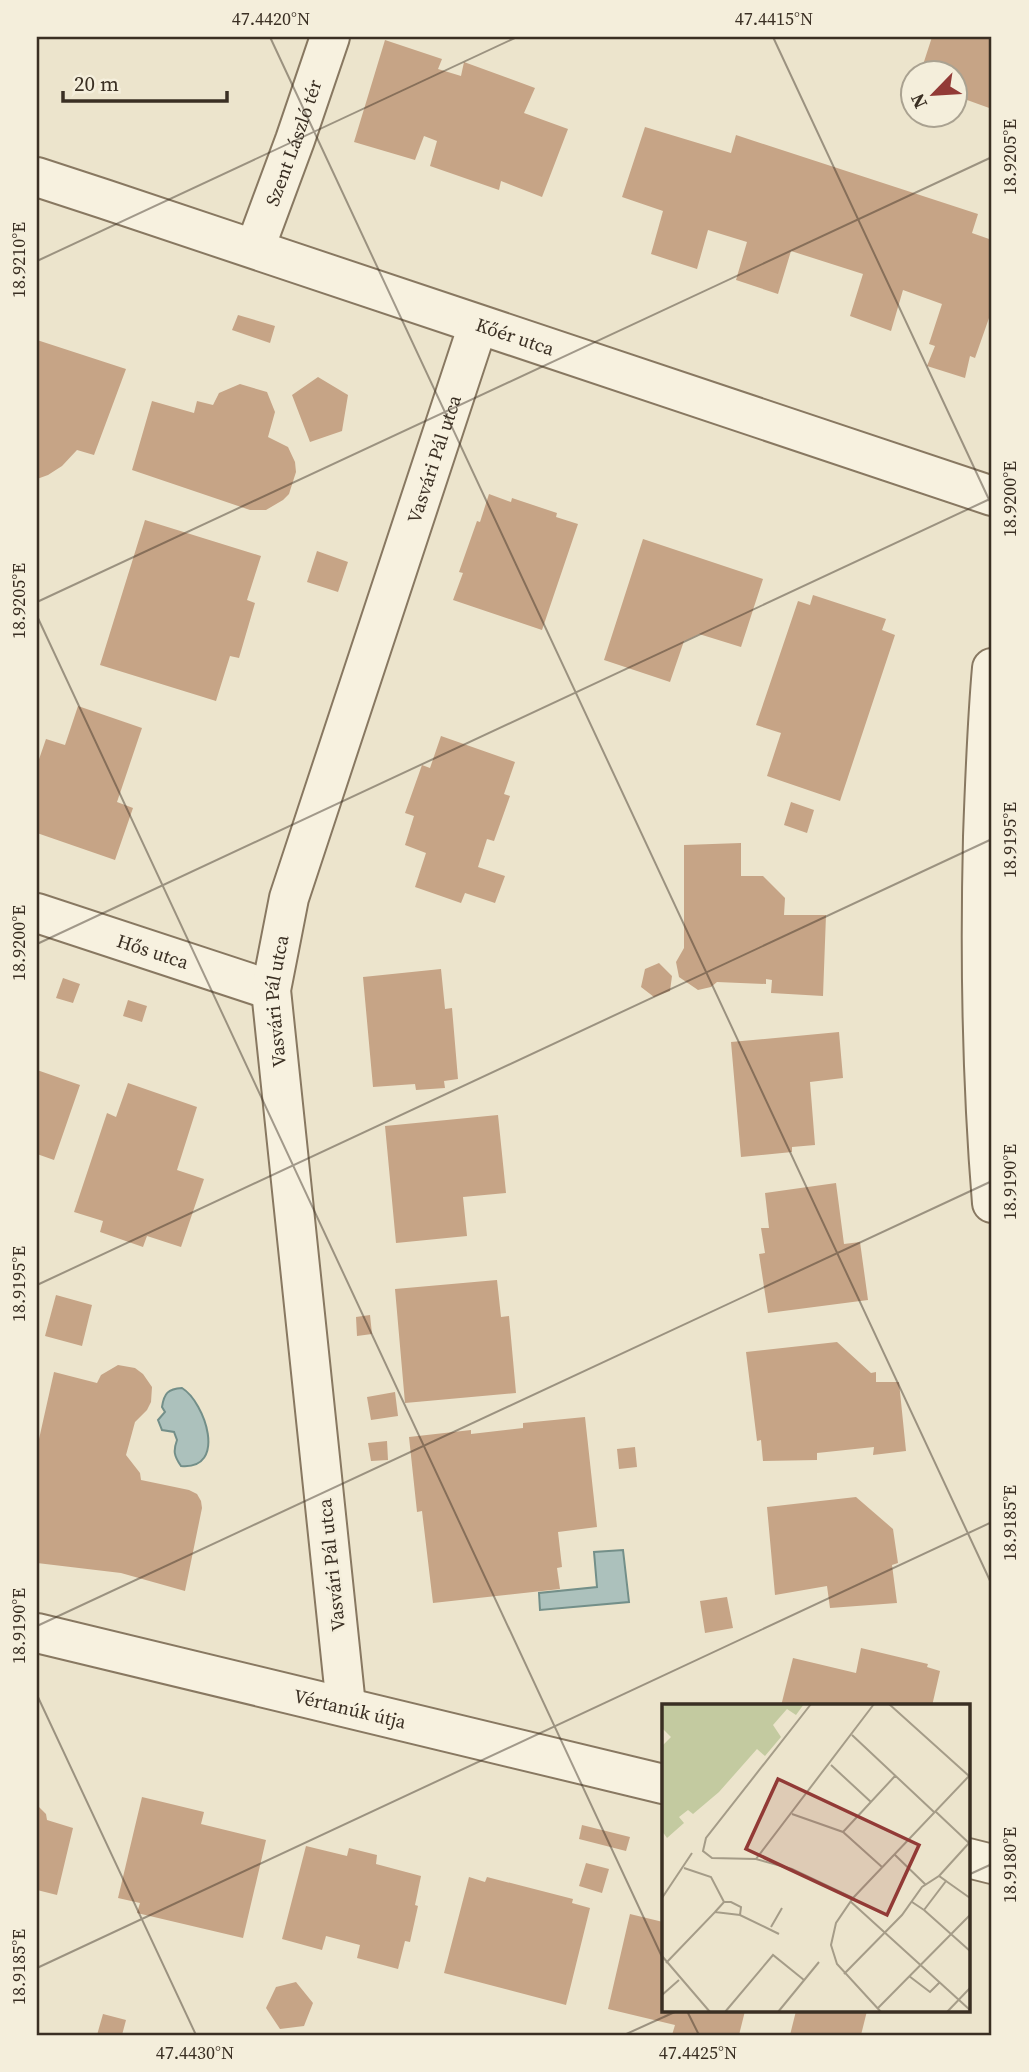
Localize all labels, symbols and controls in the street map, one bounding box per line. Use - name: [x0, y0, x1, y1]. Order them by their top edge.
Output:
- text: 47.4420°N: [232, 6, 310, 31]
- text: 47.4415°N: [735, 6, 813, 31]
- scale bar: [63, 60, 228, 104]
- north arrow: [900, 60, 970, 130]
- text: 20 m: [74, 69, 119, 98]
- street label: Szent László tér: [259, 76, 328, 210]
- text: N: [904, 89, 933, 113]
- text: 18.9205°E: [997, 119, 1022, 195]
- text: 18.9210°E: [6, 222, 31, 298]
- street label: Kőér utca: [473, 311, 558, 362]
- street label: Vasvári Pál utca: [401, 391, 467, 526]
- text: 18.9200°E: [997, 461, 1022, 537]
- text: 18.9205°E: [6, 563, 31, 639]
- text: 18.9195°E: [997, 802, 1022, 878]
- text: 18.9200°E: [6, 905, 31, 981]
- street label: Hős utca: [114, 927, 192, 975]
- street label: Vasvári Pál utca: [258, 932, 295, 1069]
- text: 18.9190°E: [997, 1144, 1022, 1220]
- text: 18.9195°E: [6, 1246, 31, 1322]
- text: 18.9185°E: [997, 1485, 1022, 1561]
- street label: Vasvári Pál utca: [311, 1497, 351, 1633]
- text: 18.9190°E: [6, 1588, 31, 1664]
- street label: Vértanúk útja: [291, 1682, 409, 1735]
- inset map: [662, 1704, 970, 2012]
- text: 18.9180°E: [997, 1827, 1022, 1903]
- text: 18.9185°E: [6, 1929, 31, 2005]
- text: 47.4430°N: [156, 2040, 234, 2065]
- text: 47.4425°N: [659, 2040, 737, 2065]

